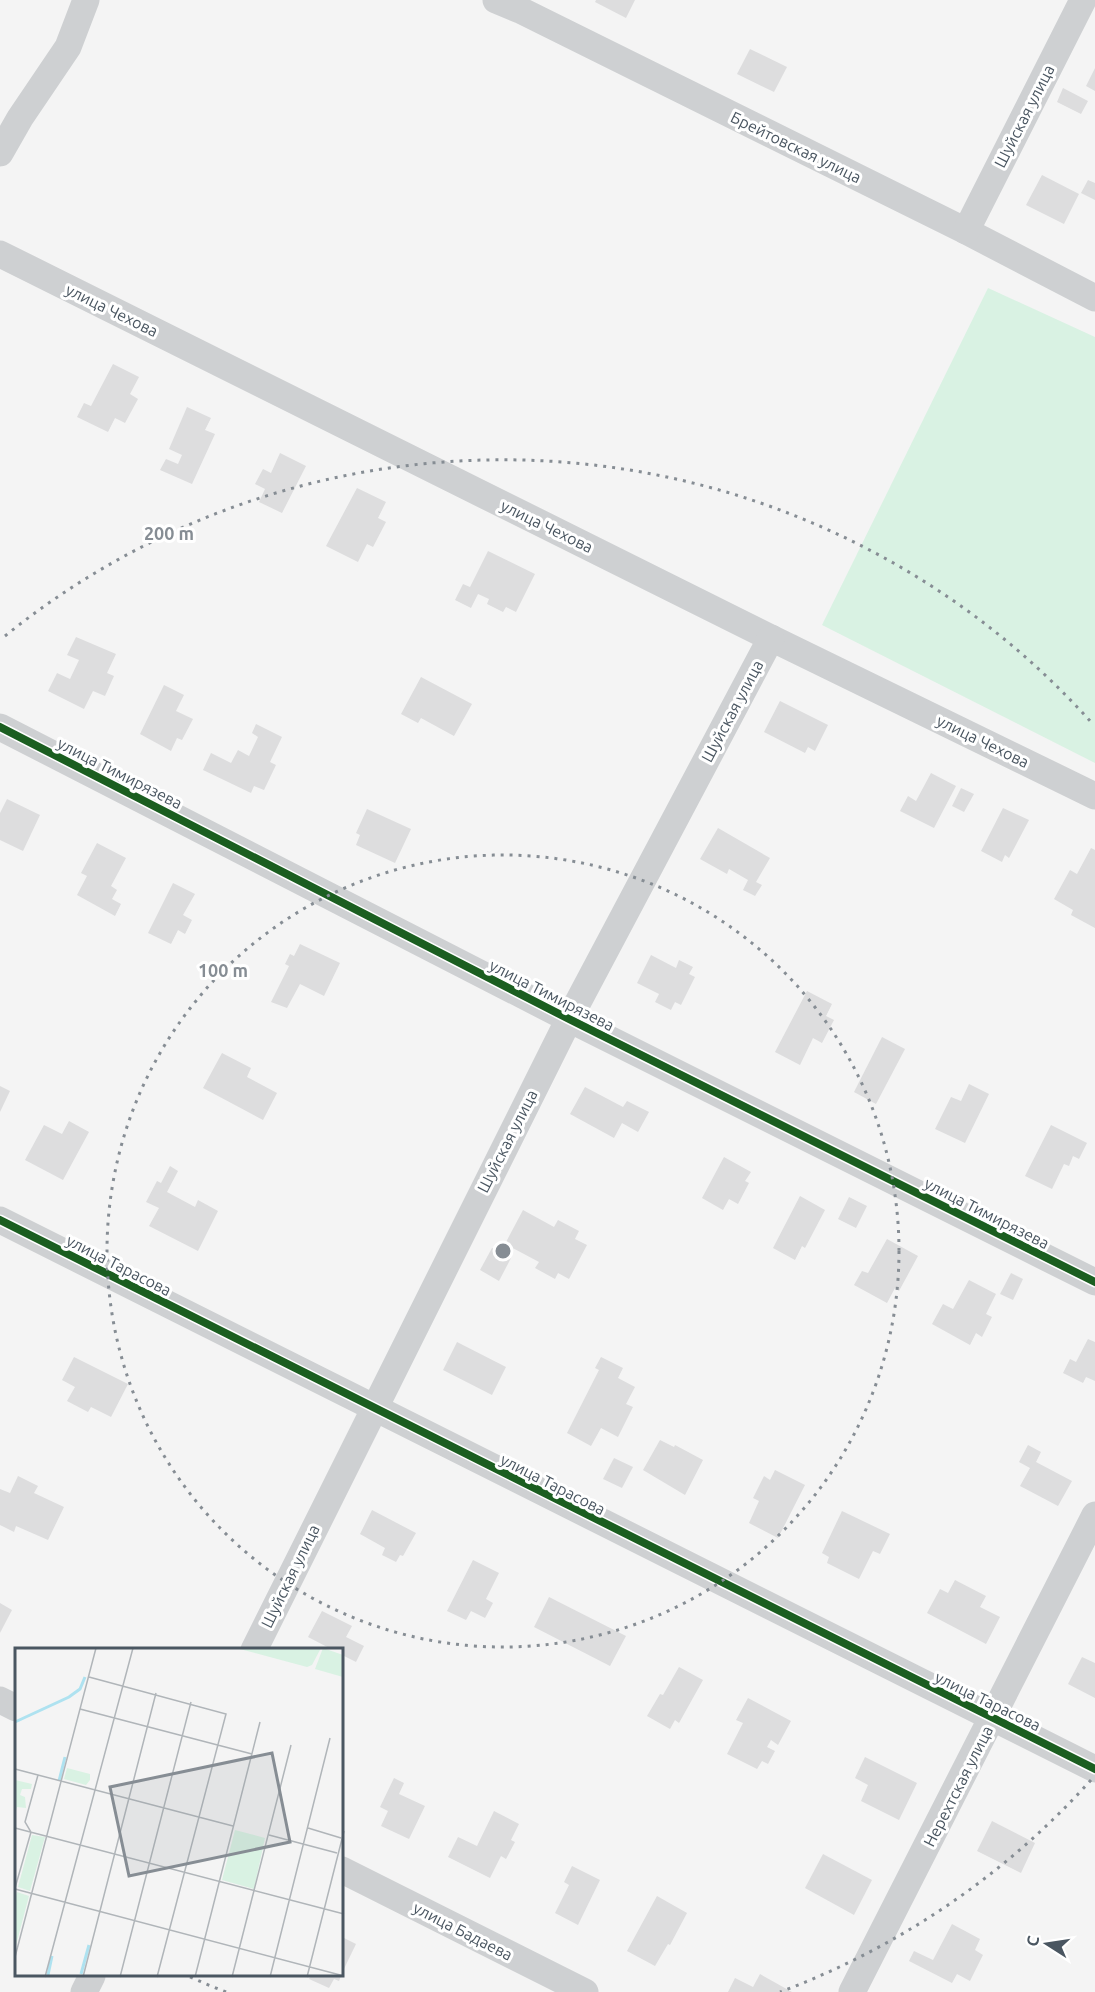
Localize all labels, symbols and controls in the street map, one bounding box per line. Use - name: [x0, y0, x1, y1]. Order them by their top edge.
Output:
- street label: Шуйская улица: [990, 62, 1058, 170]
- street label: Брейтовская улица: [728, 108, 864, 186]
- street label: улица Чехова: [63, 280, 161, 340]
- street label: улица Чехова: [498, 496, 596, 556]
- text: 200 m: [144, 523, 194, 543]
- street label: Шуйская улица: [698, 657, 766, 765]
- street label: улица Чехова: [934, 711, 1032, 771]
- street label: улица Тимирязева: [55, 734, 185, 812]
- street label: улица Тимирязева: [487, 956, 617, 1034]
- text: 100 m: [198, 960, 248, 980]
- street label: Шуйская улица: [473, 1087, 541, 1195]
- street label: улица Тимирязева: [922, 1174, 1052, 1252]
- street label: улица Тарасова: [64, 1231, 174, 1299]
- centre of rings: [493, 1241, 513, 1261]
- street label: улица Тарасова: [498, 1450, 608, 1518]
- street label: Шуйская улица: [257, 1521, 323, 1631]
- inset map: [15, 1648, 344, 1977]
- street label: улица Тарасова: [932, 1668, 1044, 1734]
- street label: Нерехтская улица: [920, 1723, 996, 1849]
- street label: улица Бадаева: [410, 1898, 516, 1964]
- north arrow: [1017, 1914, 1077, 1974]
- text: С: [1022, 1934, 1042, 1948]

